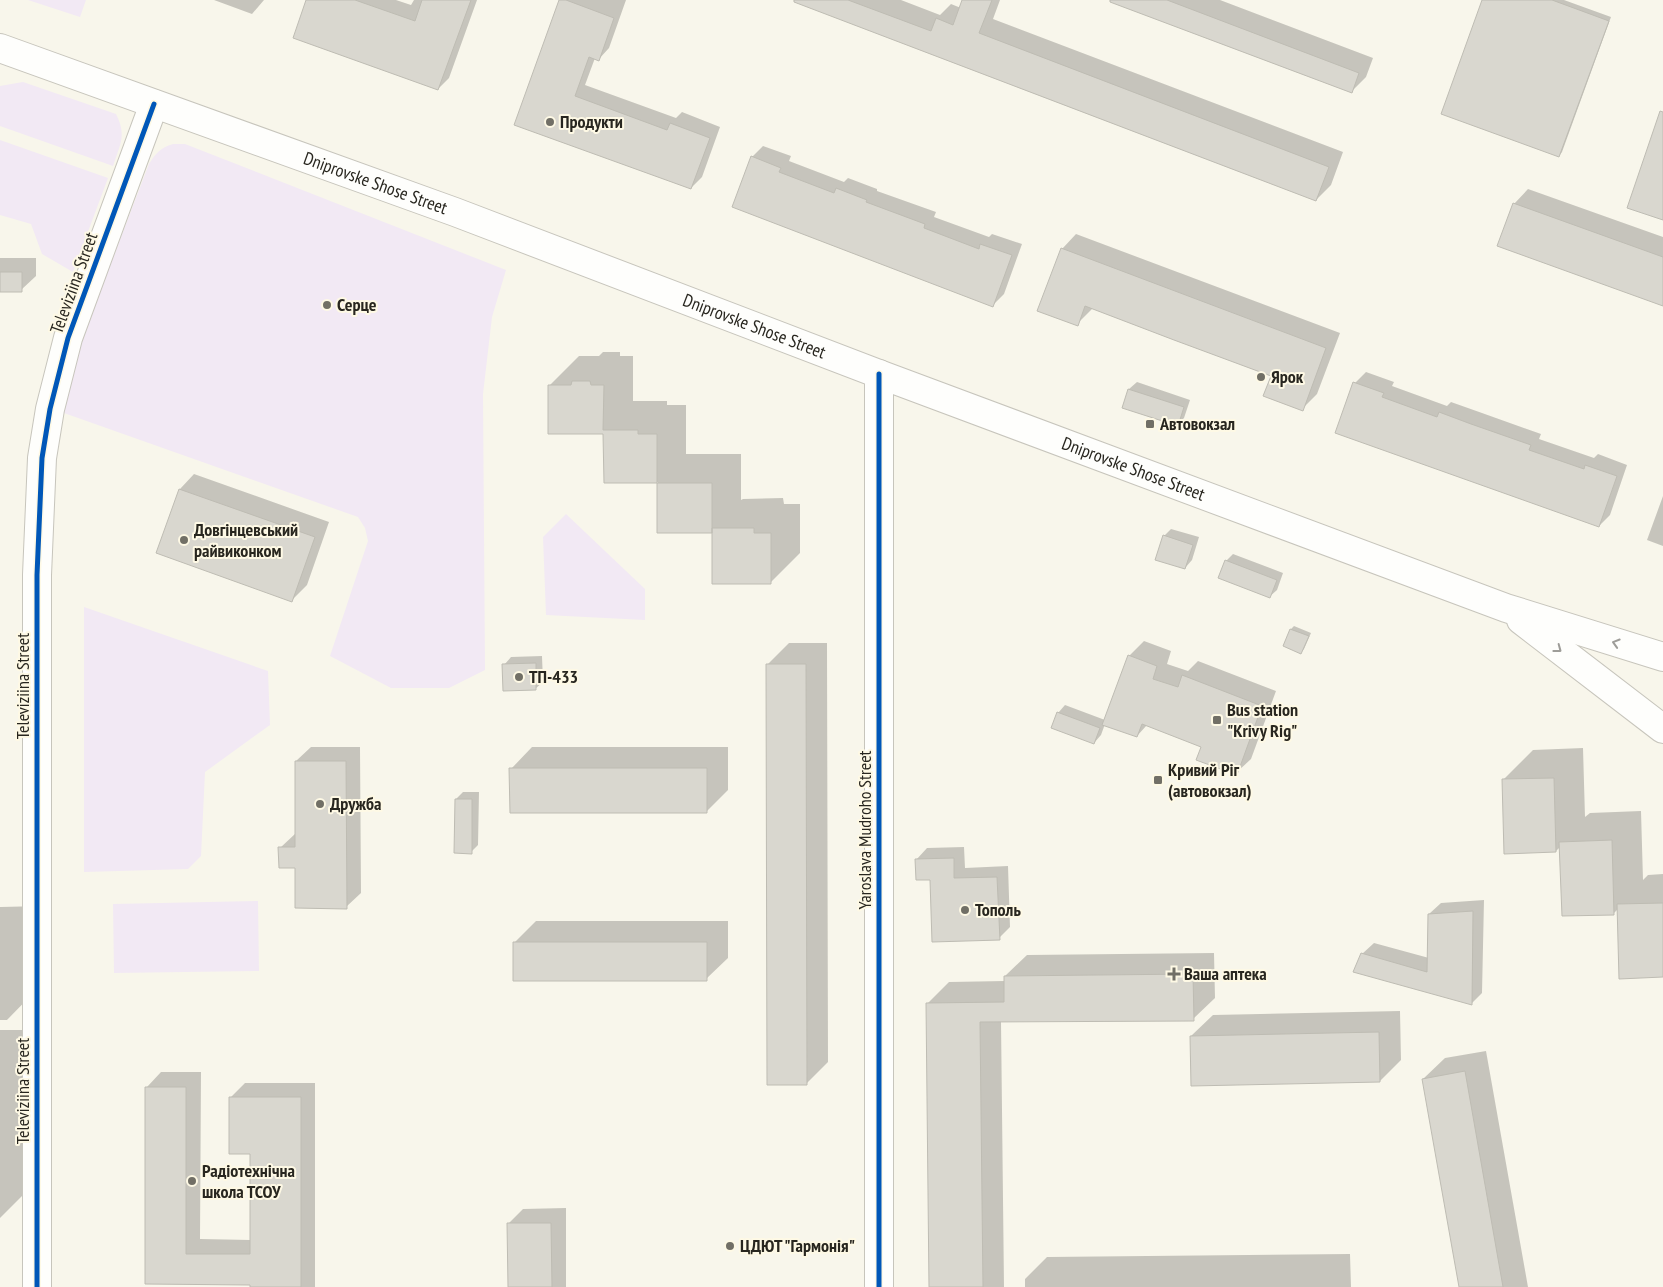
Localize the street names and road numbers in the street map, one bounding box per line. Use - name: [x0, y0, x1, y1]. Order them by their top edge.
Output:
- street label: Dniprovske Shose Street: [301, 146, 450, 219]
- street label: Televiziina Street: [45, 229, 103, 337]
- street label: Dniprovske Shose Street: [680, 288, 829, 364]
- street label: Dniprovske Shose Street: [1059, 431, 1208, 506]
- street label: Televiziina Street: [11, 633, 34, 739]
- street label: Yaroslava Mudroho Street: [853, 750, 876, 910]
- street label: Televiziina Street: [11, 1038, 34, 1144]

